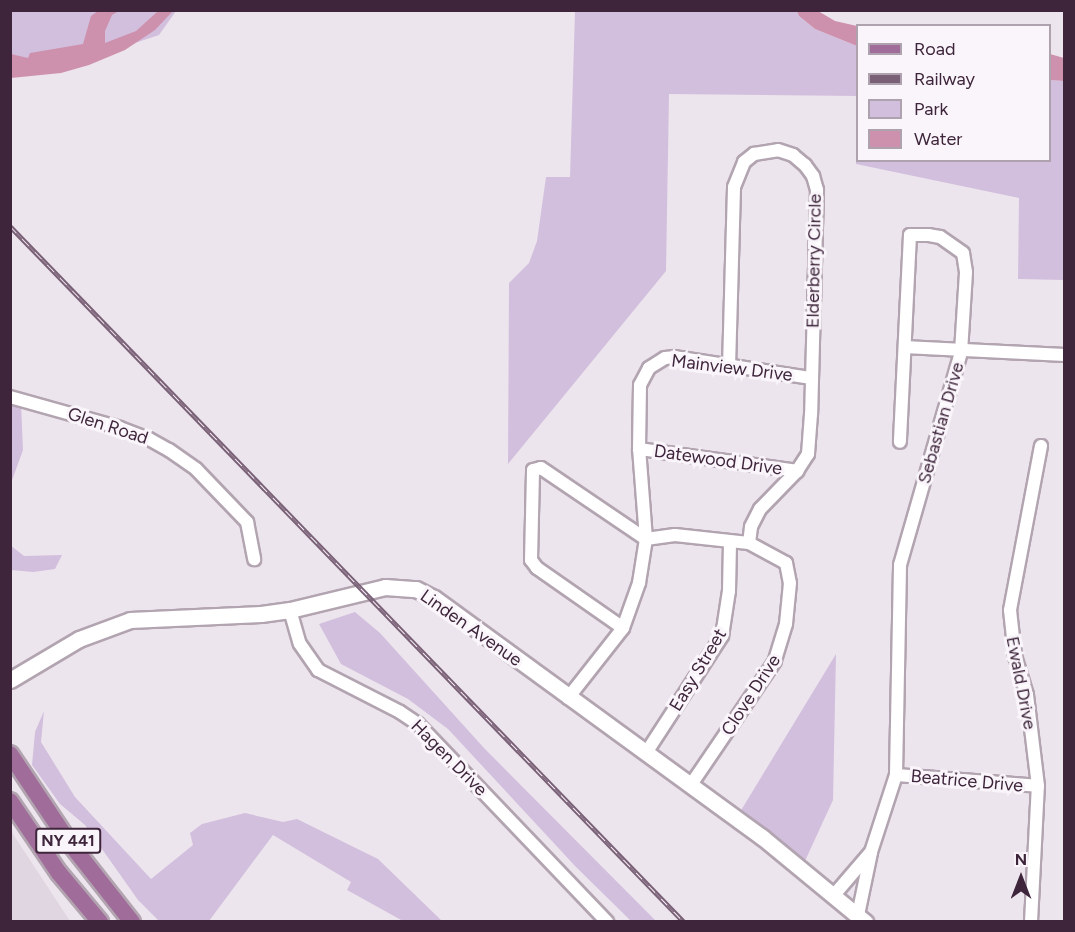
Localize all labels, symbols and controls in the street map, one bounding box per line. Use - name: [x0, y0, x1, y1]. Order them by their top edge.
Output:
- legend: [856, 24, 1051, 162]
- text: Road: [914, 38, 955, 60]
- text: Railway: [914, 68, 975, 90]
- text: Park: [914, 98, 948, 120]
- text: Water: [914, 128, 962, 150]
- street label: Elderberry Circle: [802, 194, 826, 328]
- street label: Mainview Drive: [670, 350, 794, 386]
- street label: Sebastian Drive: [913, 360, 969, 486]
- street label: Glen Road: [65, 403, 151, 449]
- street label: Datewood Drive: [652, 440, 784, 480]
- street label: Linden Avenue: [416, 585, 526, 671]
- street label: Easy Street: [665, 625, 731, 715]
- street label: Ewald Drive: [1001, 635, 1041, 731]
- street label: Clove Drive: [717, 650, 785, 740]
- street label: Hagen Drive: [406, 715, 492, 801]
- street label: Beatrice Drive: [910, 765, 1024, 797]
- road number: NY 441: [35, 828, 101, 854]
- north arrow: [991, 848, 1051, 908]
- text: N: [1015, 850, 1027, 869]

